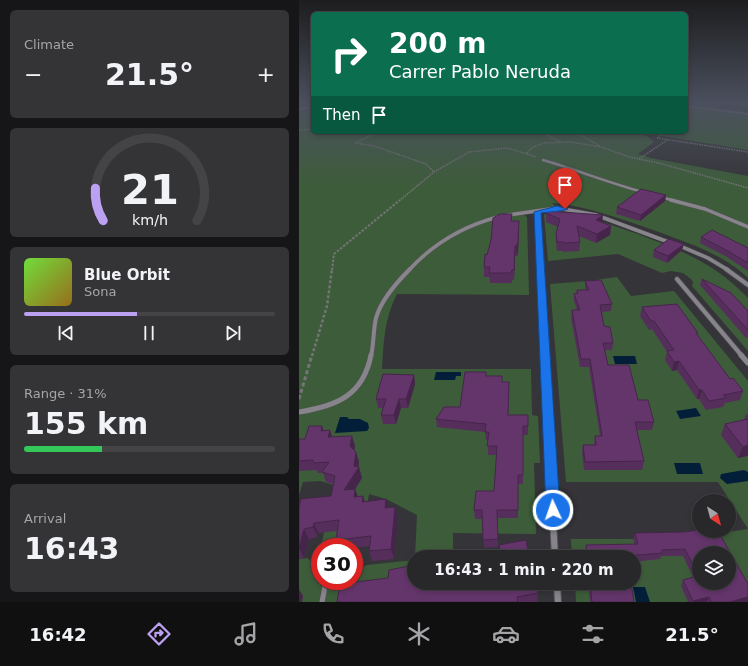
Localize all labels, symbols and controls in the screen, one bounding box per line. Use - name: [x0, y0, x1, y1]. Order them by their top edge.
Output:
- text: 200 m: [389, 27, 486, 60]
- icon: right: [323, 28, 375, 80]
- text: Climate: [24, 37, 74, 52]
- text: 21.5°: [105, 57, 194, 92]
- text: Carrer Pablo Neruda: [389, 61, 571, 82]
- text: −: [24, 62, 42, 87]
- text: +: [257, 62, 275, 87]
- icon: arrive: [368, 104, 390, 126]
- text: Then: [323, 106, 360, 124]
- text: 21: [121, 164, 178, 213]
- pin: [548, 168, 582, 209]
- icon: arrive: [554, 174, 576, 196]
- text: km/h: [131, 211, 168, 227]
- text: Blue Orbit: [84, 266, 170, 284]
- text: Sona: [84, 284, 116, 299]
- icon: previous: [55, 322, 77, 344]
- icon: pause: [138, 322, 160, 344]
- icon: next: [222, 322, 244, 344]
- text: Range · 31%: [24, 386, 107, 401]
- text: 155 km: [24, 406, 148, 441]
- position arrow: [532, 489, 574, 531]
- north arrow: [692, 494, 736, 538]
- map controls: [692, 494, 736, 590]
- text: Arrival: [24, 511, 66, 526]
- text: 16:43: [24, 531, 120, 566]
- speed limit sign: 30: [311, 538, 363, 590]
- button: layers: [692, 546, 736, 590]
- text: 16:43 · 1 min · 220 m: [434, 561, 614, 579]
- icon: directions: [145, 620, 173, 648]
- icon: music: [232, 620, 260, 648]
- icon: phone: [319, 620, 347, 648]
- icon: climate: [405, 620, 433, 648]
- icon: car: [492, 620, 520, 648]
- icon: filters: [579, 620, 607, 648]
- text: 16:42: [29, 624, 87, 645]
- text: 21.5°: [665, 624, 719, 645]

